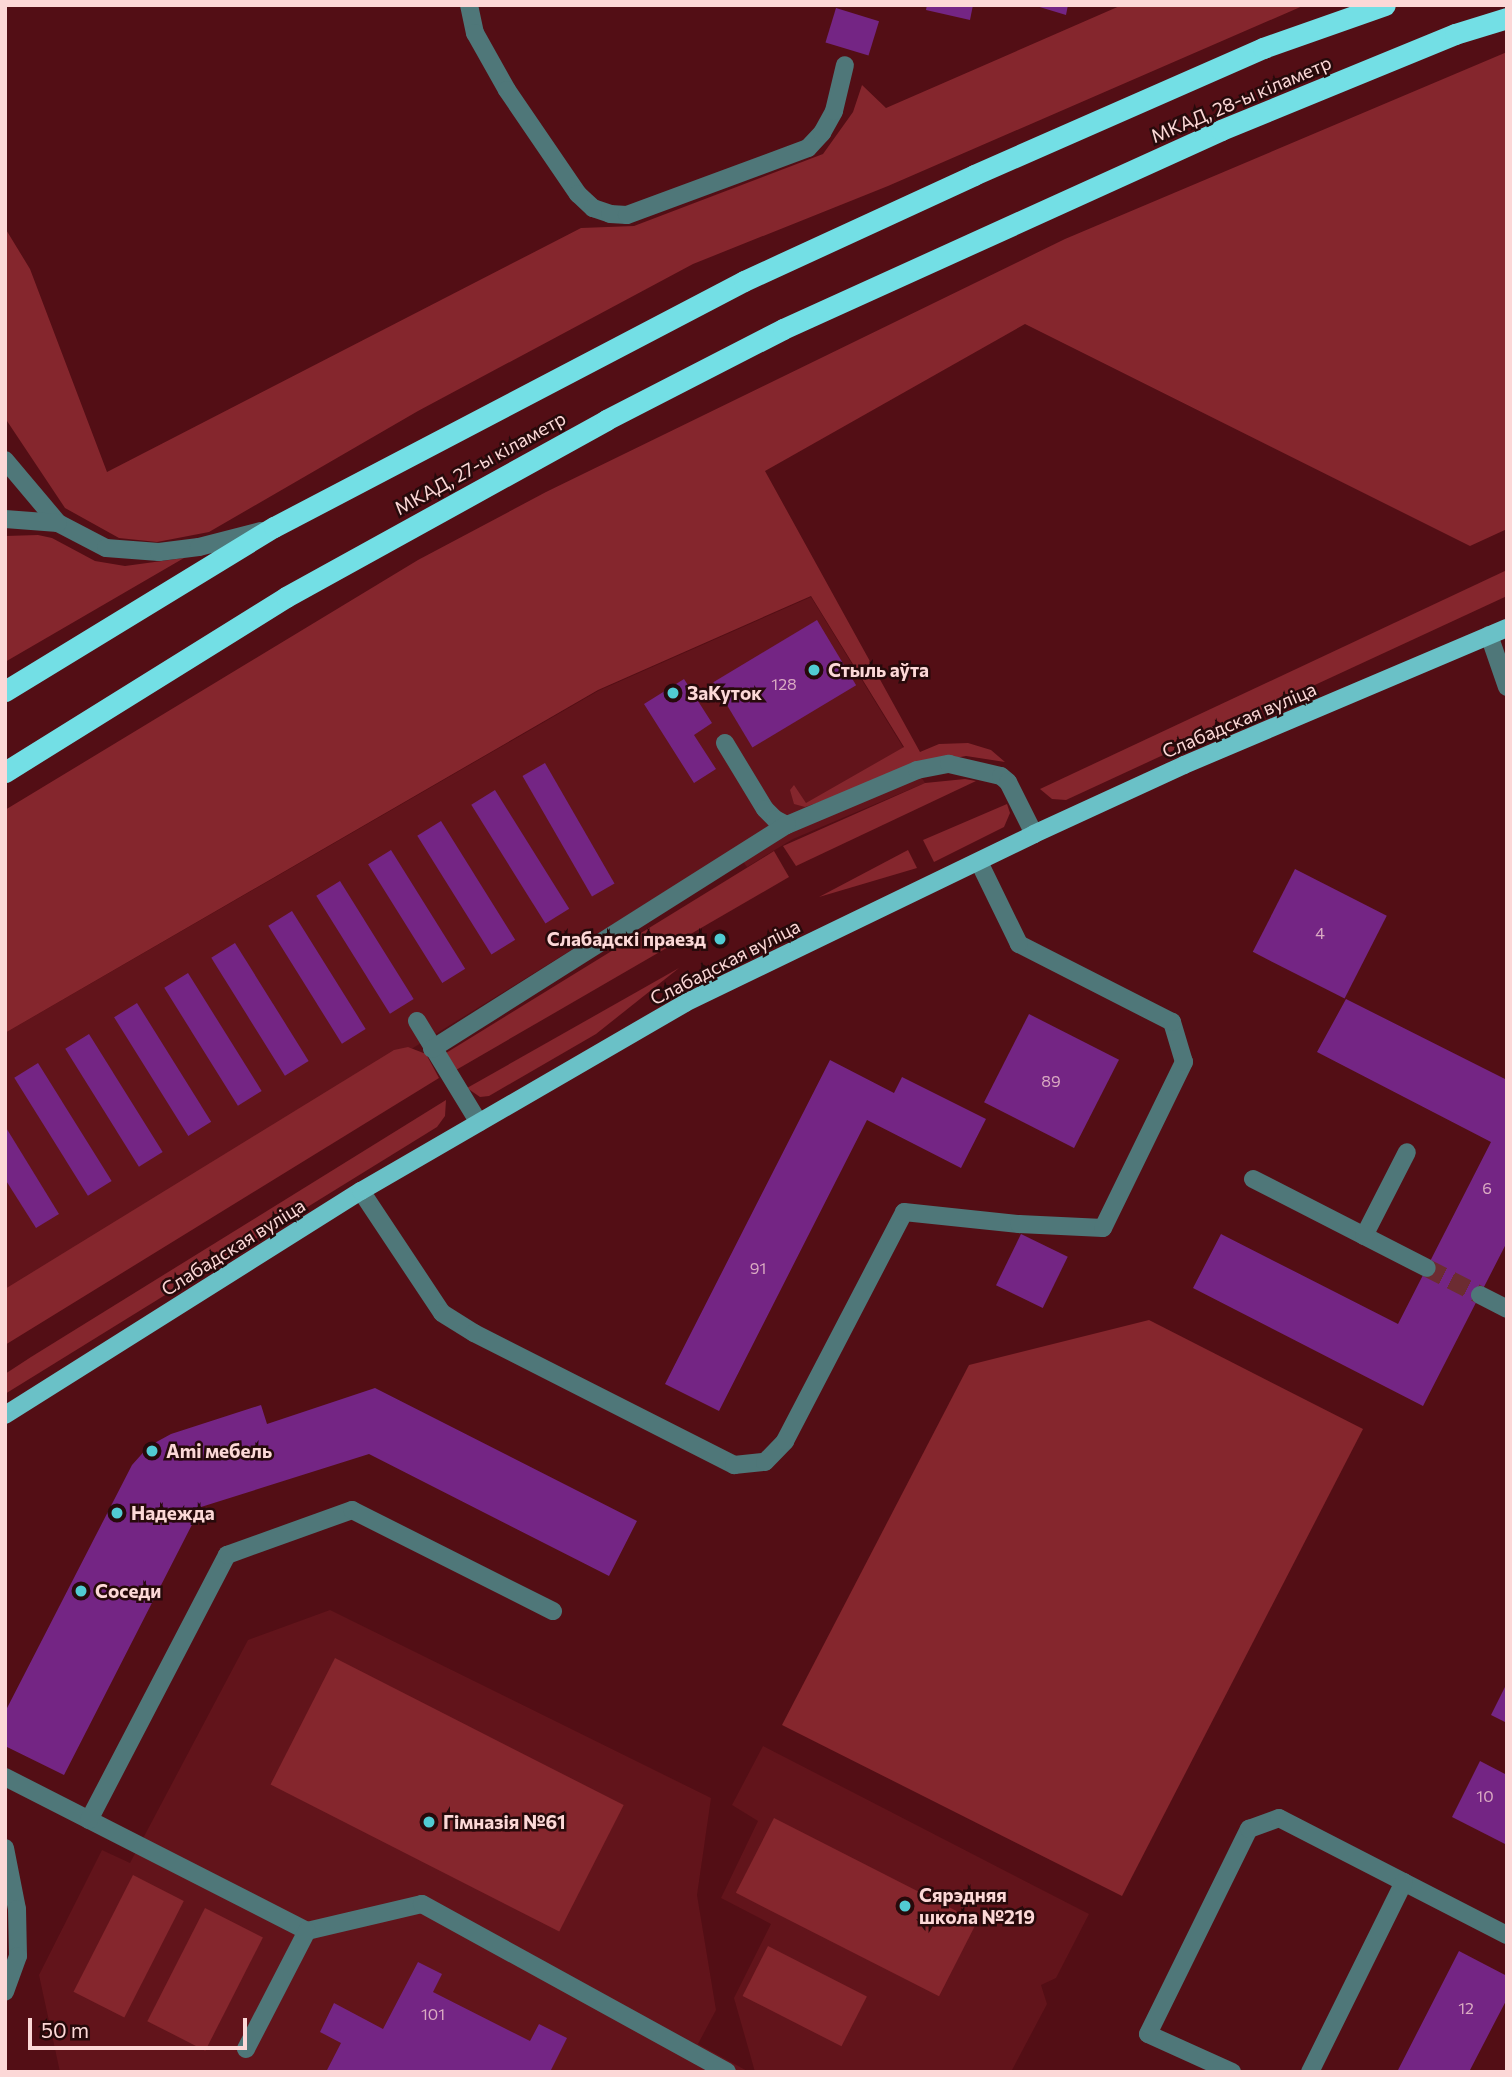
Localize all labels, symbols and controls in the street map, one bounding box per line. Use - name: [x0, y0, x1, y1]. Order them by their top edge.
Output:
- street label: МКАД, 28-ы кіламетр: [1147, 51, 1335, 147]
- street label: МКАД, 27-ы кіламетр: [390, 406, 570, 520]
- place label: Стыль аўта: [828, 659, 929, 681]
- marker: Стыль аўта: [806, 662, 822, 678]
- house number: 128: [771, 674, 797, 694]
- street label: Слабадская вуліца: [1158, 677, 1320, 763]
- place label: ЗаКуток: [687, 682, 762, 704]
- marker: ЗаКуток: [665, 685, 681, 701]
- street label: Слабадская вуліца: [646, 914, 804, 1010]
- house number: 4: [1315, 923, 1325, 943]
- place label: Слабадскі праезд: [547, 928, 706, 950]
- marker: Слабадскі праезд: [712, 931, 728, 947]
- house number: 89: [1041, 1071, 1061, 1091]
- house number: 6: [1482, 1178, 1492, 1198]
- street label: Слабадская вуліца: [157, 1194, 309, 1300]
- house number: 91: [750, 1258, 766, 1278]
- place label: Ami мебель: [166, 1440, 272, 1462]
- marker: Ami мебель: [144, 1443, 160, 1459]
- place label: Надежда: [131, 1502, 215, 1524]
- marker: Надежда: [109, 1505, 125, 1521]
- place label: Соседи: [95, 1580, 161, 1602]
- marker: Соседи: [73, 1583, 89, 1599]
- house number: 10: [1476, 1786, 1494, 1806]
- place label: Гімназія №61: [443, 1811, 566, 1833]
- marker: Гімназія №61: [421, 1814, 437, 1830]
- place label: Сярэдняя школа №219: [919, 1884, 1035, 1928]
- marker: Сярэдняя школа №219: [897, 1898, 913, 1914]
- house number: 12: [1458, 1998, 1474, 2018]
- scale bar: [32, 2004, 250, 2048]
- house number: 101: [421, 2004, 445, 2024]
- text: 50 m: [41, 2017, 89, 2042]

